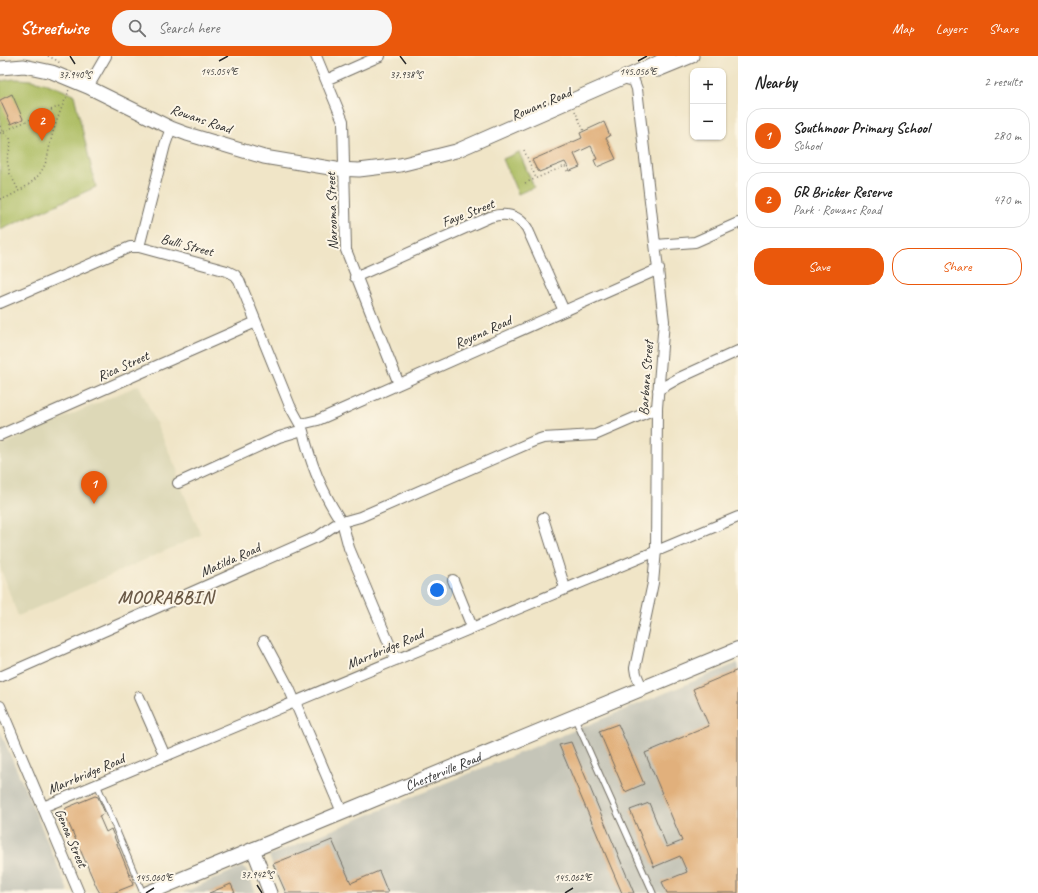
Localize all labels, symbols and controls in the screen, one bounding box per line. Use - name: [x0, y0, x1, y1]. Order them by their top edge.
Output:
- search box: [112, 10, 392, 46]
- text: Streetwise: [20, 16, 88, 40]
- icon: search: [126, 17, 148, 39]
- text: Search here: [158, 19, 220, 38]
- text: Map: [892, 20, 914, 37]
- text: Layers: [936, 20, 967, 37]
- text: Share: [989, 20, 1018, 37]
- text: 145.054°E: [200, 65, 239, 78]
- text: 145.056°E: [619, 65, 658, 78]
- text: 37.940°S: [59, 68, 93, 81]
- text: 37.938°S: [390, 68, 424, 81]
- map controls: [690, 68, 726, 140]
- button: +: [690, 68, 726, 104]
- text: Nearby: [754, 72, 797, 93]
- text: 2 results: [984, 74, 1022, 90]
- street label: Rowans Road: [508, 83, 576, 124]
- street label: Rowans Road: [168, 101, 236, 138]
- button: −: [690, 104, 726, 140]
- pin: 2: [29, 108, 55, 141]
- text: Southmoor Primary School: [793, 119, 930, 138]
- text: 1: [765, 128, 771, 144]
- text: 280 m: [993, 128, 1021, 144]
- text: School: [793, 138, 821, 154]
- street label: Narooma Street: [322, 171, 342, 250]
- text: GR Bricker Reserve: [793, 183, 891, 202]
- text: 2: [765, 192, 771, 208]
- text: 470 m: [993, 192, 1021, 208]
- street label: Faye Street: [439, 195, 498, 231]
- text: Park · Rowans Road: [793, 202, 881, 218]
- street label: Bulli Street: [159, 230, 216, 260]
- button: Save: [754, 248, 884, 285]
- button: Share: [892, 248, 1022, 285]
- street label: Royena Road: [452, 311, 516, 352]
- street label: Barbara Street: [635, 338, 657, 416]
- street label: Rica Street: [95, 347, 153, 385]
- pin: 1: [81, 471, 107, 504]
- street label: Matilda Road: [197, 538, 265, 581]
- your location: [427, 580, 447, 600]
- district label: MOORABBIN: [118, 586, 216, 608]
- street label: Marrbridge Road: [344, 624, 428, 673]
- street label: Chesterville Road: [402, 747, 485, 794]
- street label: Marrbridge Road: [45, 749, 129, 798]
- street label: Genoa Street: [51, 806, 91, 871]
- text: 37.942°S: [241, 868, 275, 881]
- text: 145.060°E: [135, 871, 174, 884]
- text: 145.062°E: [554, 871, 593, 884]

